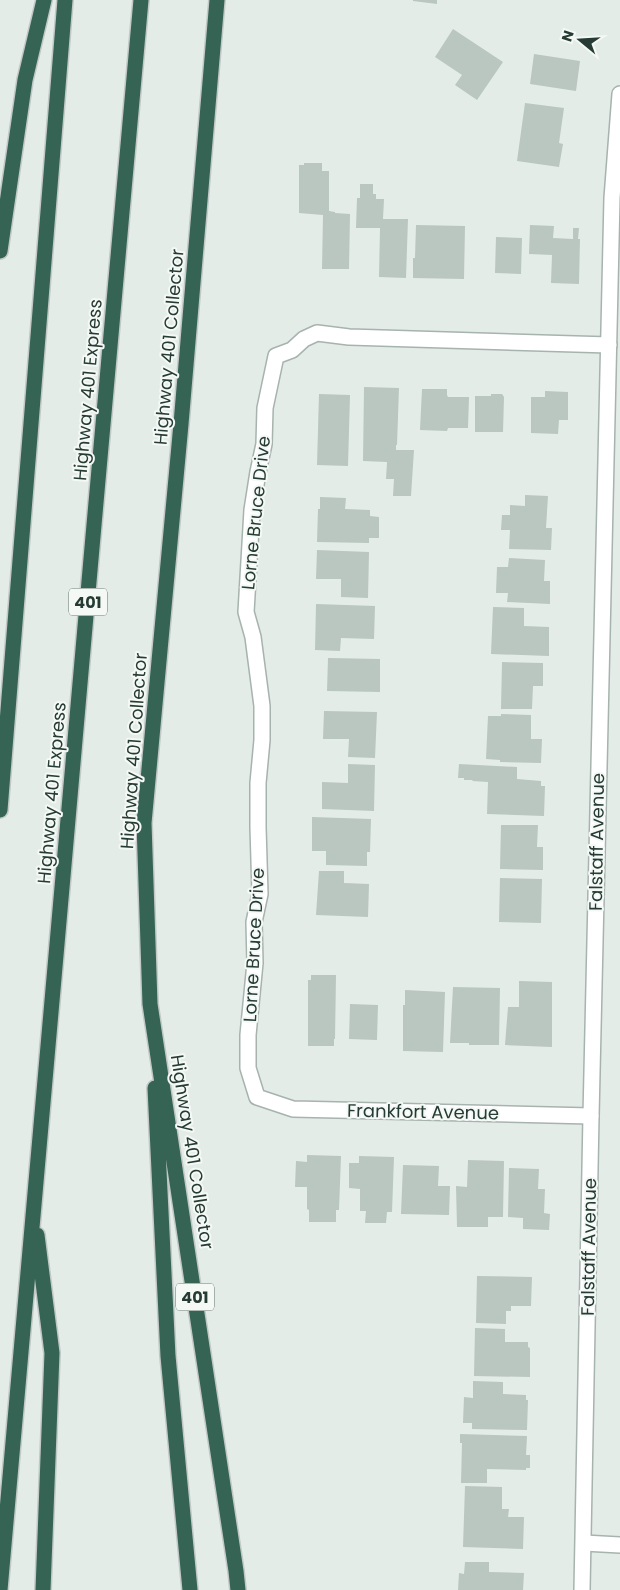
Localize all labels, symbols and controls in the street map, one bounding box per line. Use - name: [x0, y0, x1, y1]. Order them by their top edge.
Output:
- north arrow: [555, 15, 605, 65]
- text: N: [556, 28, 579, 44]
- street label: Highway 401 Collector: [147, 248, 190, 446]
- street label: Highway 401 Express: [67, 298, 108, 482]
- street label: Lorne Bruce Drive: [235, 435, 276, 591]
- road number: 401: [69, 588, 107, 616]
- street label: Highway 401 Collector: [114, 652, 153, 850]
- street label: Highway 401 Express: [31, 701, 72, 885]
- street label: Falstaff Avenue: [583, 773, 610, 911]
- street label: Lorne Bruce Drive: [237, 867, 270, 1023]
- street label: Highway 401 Collector: [165, 1053, 220, 1251]
- street label: Frankfort Avenue: [347, 1098, 499, 1125]
- street label: Falstaff Avenue: [575, 1178, 602, 1316]
- road number: 401: [176, 1284, 214, 1310]

